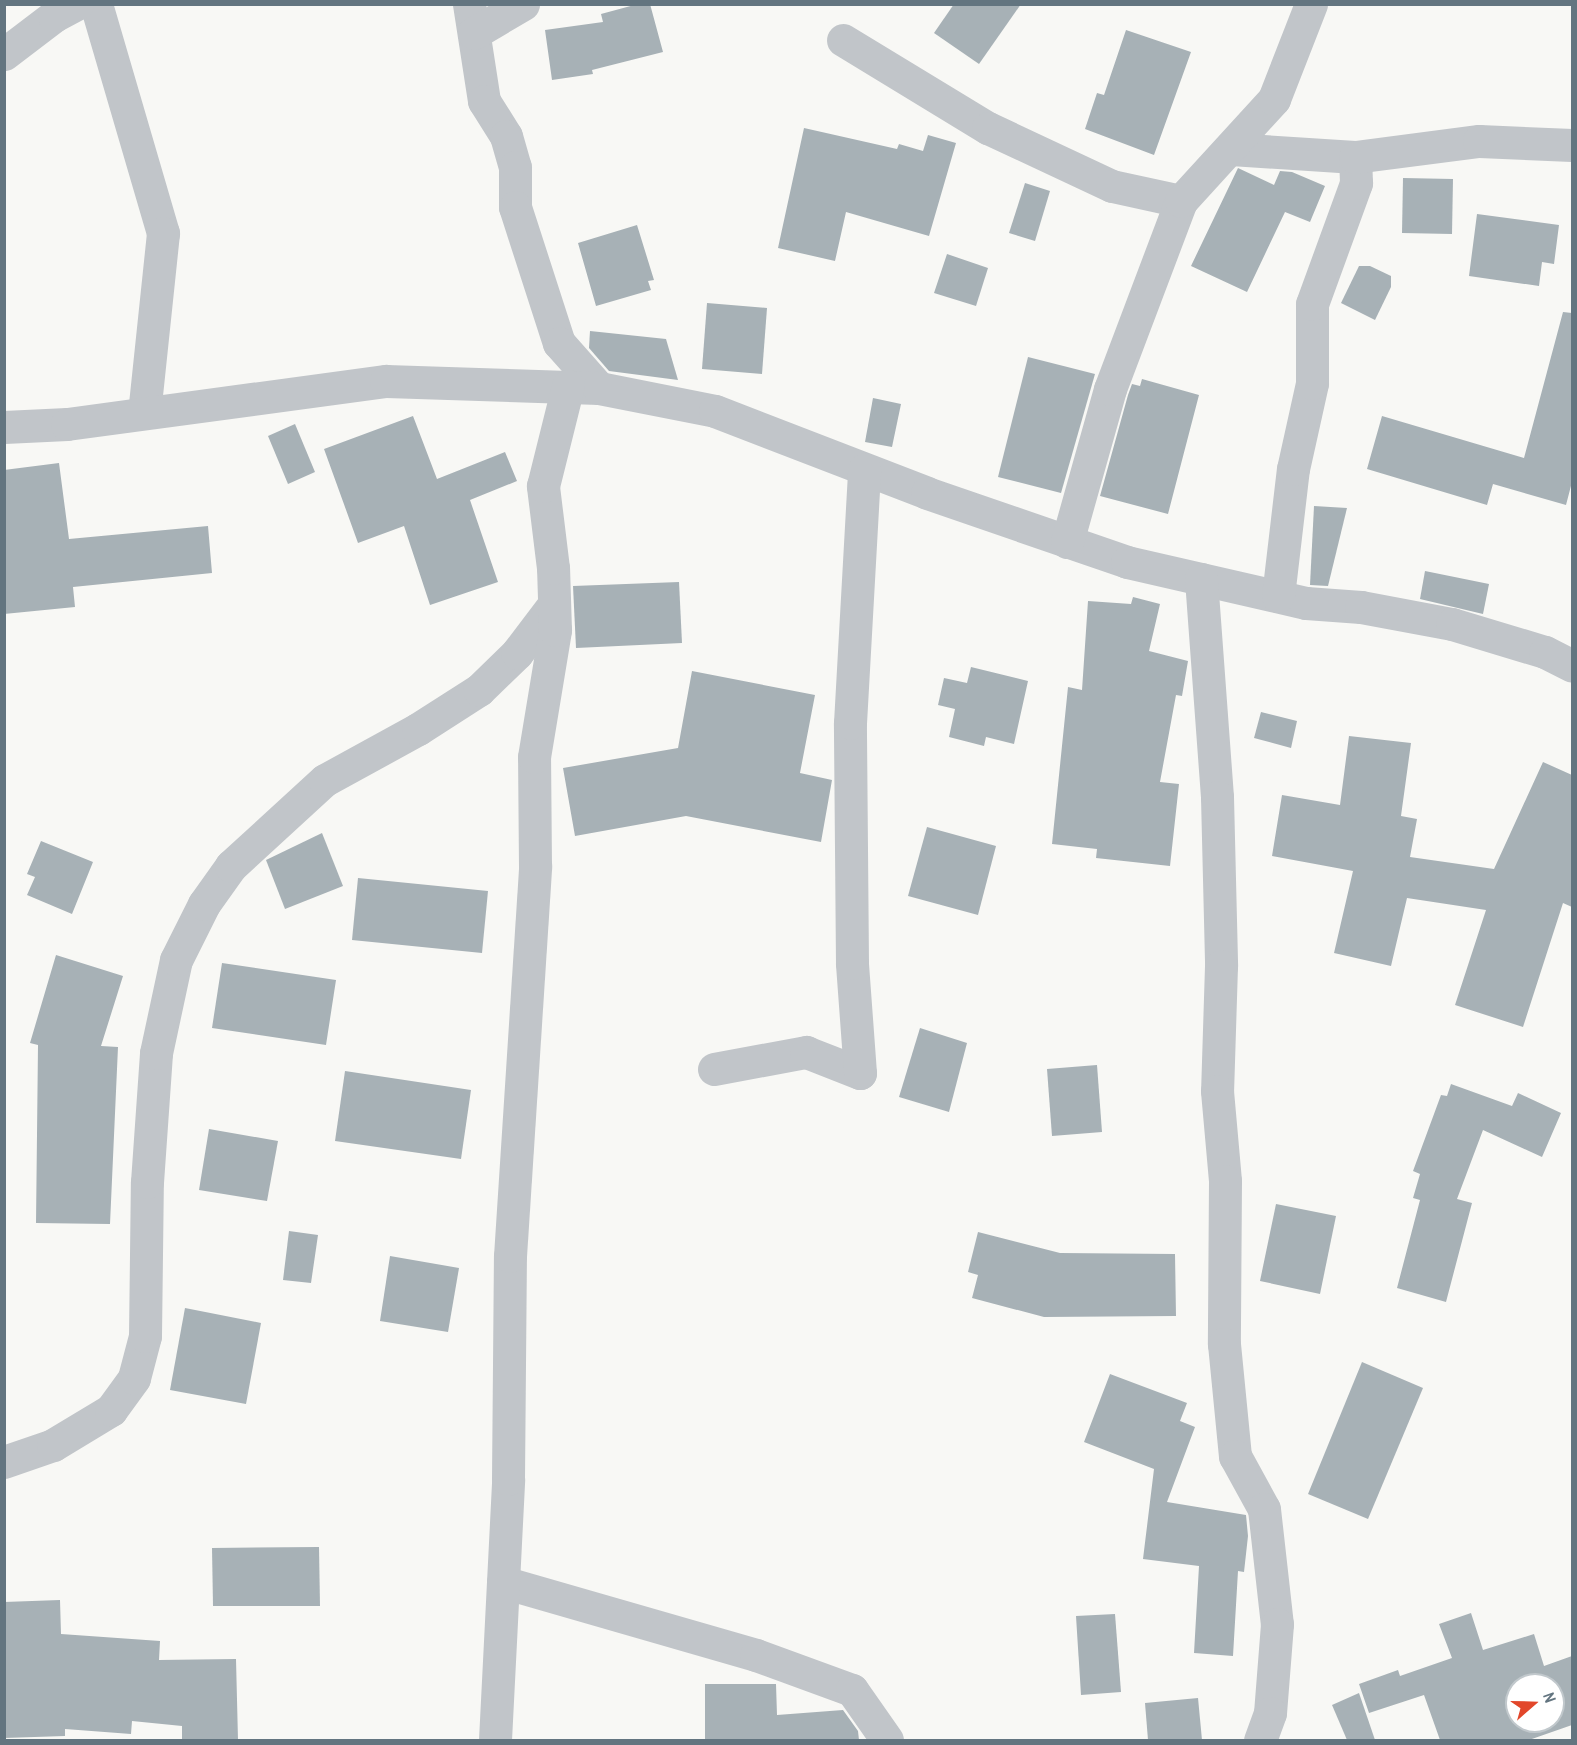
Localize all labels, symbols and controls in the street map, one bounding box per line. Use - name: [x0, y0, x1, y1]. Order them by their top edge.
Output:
- north arrow: [1505, 1673, 1565, 1733]
- text: N: [1538, 1689, 1562, 1706]

